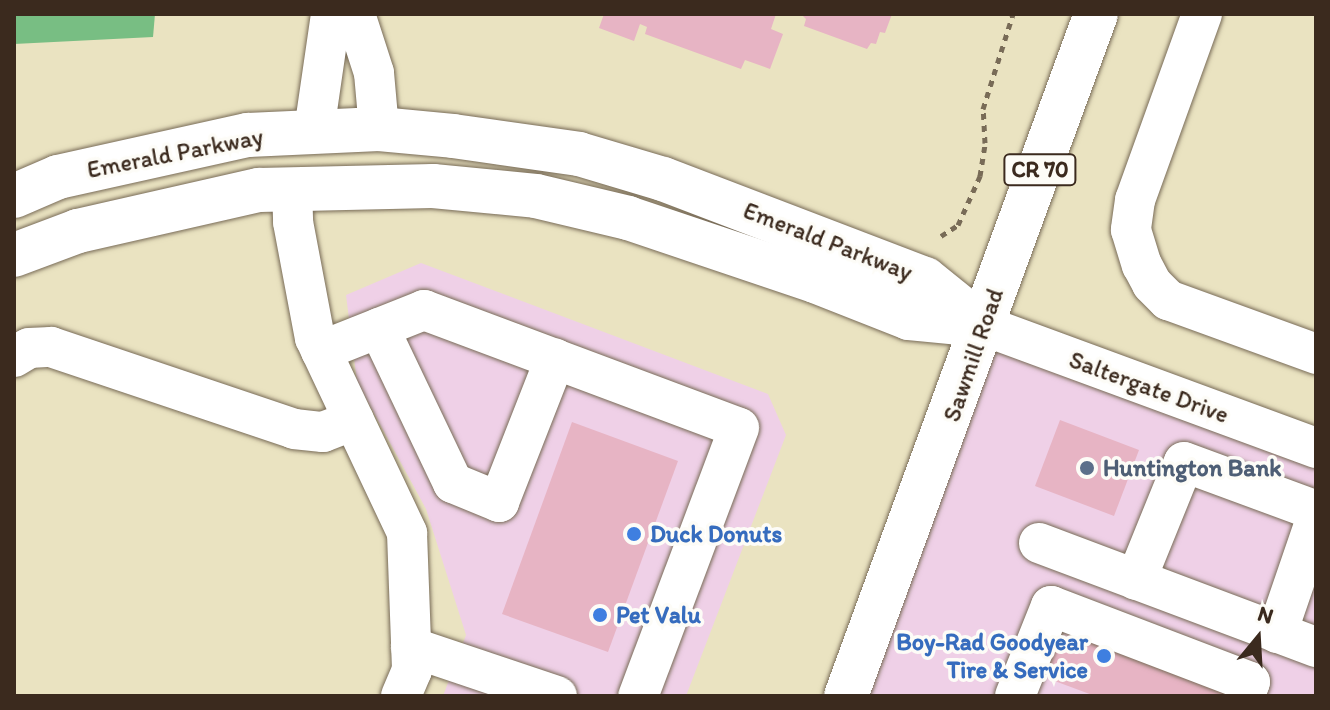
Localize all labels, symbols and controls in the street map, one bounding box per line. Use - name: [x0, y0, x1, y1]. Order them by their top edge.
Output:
- street label: Emerald Parkway: [85, 122, 265, 184]
- road number: CR 70: [1002, 152, 1078, 188]
- street label: Emerald Parkway: [740, 196, 916, 286]
- street label: Sawmill Road: [937, 285, 1009, 425]
- street label: Saltergate Drive: [1065, 345, 1233, 429]
- place label: Huntington Bank: [1103, 454, 1281, 482]
- marker: Huntington Bank: [1078, 459, 1096, 477]
- place label: Duck Donuts: [650, 520, 783, 548]
- marker: Duck Donuts: [625, 525, 643, 543]
- north arrow: [1218, 598, 1298, 678]
- text: N: [1254, 600, 1277, 630]
- place label: Pet Valu: [616, 601, 700, 629]
- marker: Pet Valu: [591, 606, 609, 624]
- place label: Boy-Rad Goodyear Tire & Service: [895, 628, 1088, 684]
- marker: Boy-Rad Goodyear Tire & Service: [1095, 647, 1113, 665]

